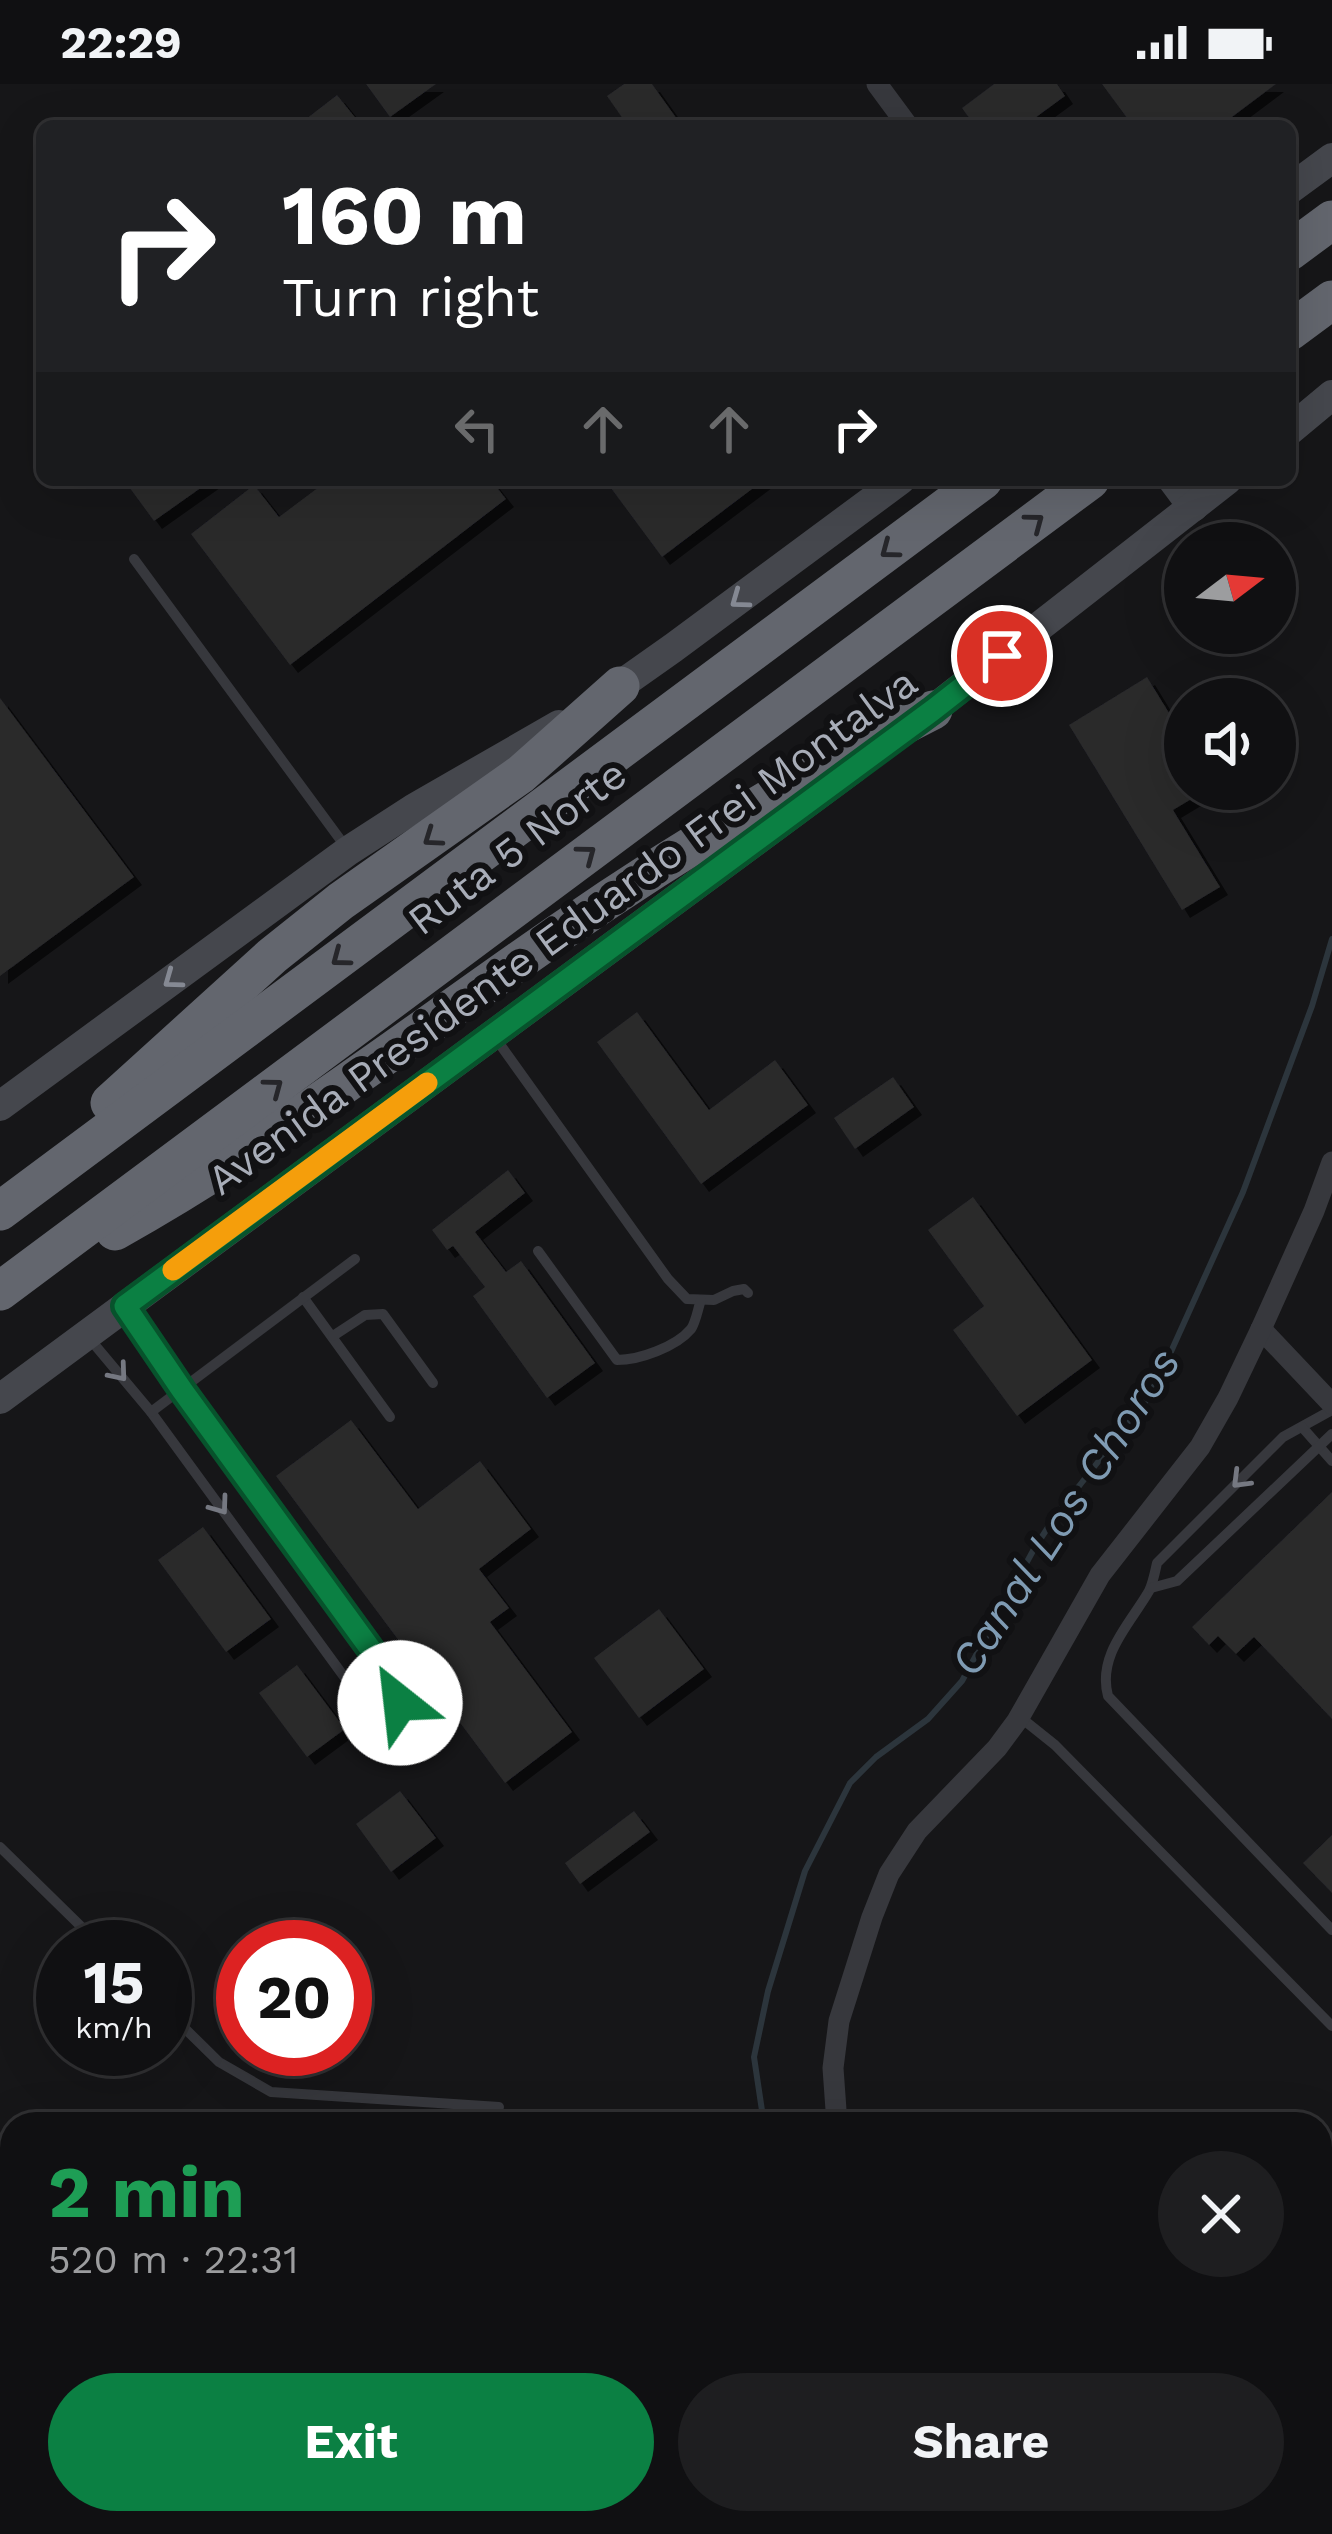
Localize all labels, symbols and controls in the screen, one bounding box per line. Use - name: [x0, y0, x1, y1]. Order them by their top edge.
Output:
- text: 22:29: [60, 16, 182, 69]
- text: 160 m: [282, 166, 527, 264]
- icon: right: [84, 168, 240, 324]
- text: Turn right: [282, 266, 539, 329]
- icon: left: [444, 396, 510, 462]
- icon: ahead: [570, 396, 636, 462]
- icon: ahead: [696, 396, 762, 462]
- icon: right: [822, 396, 888, 462]
- one-way arrow: [1021, 514, 1043, 536]
- north arrow: [1164, 522, 1296, 654]
- map controls: [1164, 522, 1296, 810]
- one-way arrow: [881, 535, 902, 557]
- one-way arrow: [731, 585, 752, 607]
- pin: [951, 605, 1053, 707]
- icon: arrive: [969, 623, 1035, 689]
- street label: Avenida Presidente Eduardo Frei Montalva: [198, 657, 926, 1205]
- button: sound: [1164, 678, 1296, 810]
- street label: Ruta 5 Norte: [398, 749, 636, 945]
- one-way arrow: [423, 824, 445, 846]
- one-way arrow: [574, 847, 595, 869]
- one-way arrow: [332, 944, 353, 966]
- one-way arrow: [163, 965, 185, 987]
- one-way arrow: [261, 1080, 282, 1102]
- water label: Canal Los Choros: [939, 1338, 1191, 1686]
- one-way arrow: [104, 1359, 126, 1381]
- one-way arrow: [1232, 1466, 1254, 1488]
- one-way arrow: [205, 1493, 227, 1514]
- position arrow: [337, 1640, 463, 1766]
- speed limit sign: 20: [216, 1920, 372, 2076]
- text: 15: [84, 1947, 144, 2018]
- text: km/h: [75, 2010, 153, 2045]
- text: 2 min: [48, 2150, 245, 2234]
- button: close: [1158, 2151, 1284, 2277]
- text: 520 m · 22:31: [48, 2237, 299, 2282]
- button: Exit: [48, 2373, 654, 2511]
- button: Share: [678, 2373, 1284, 2511]

